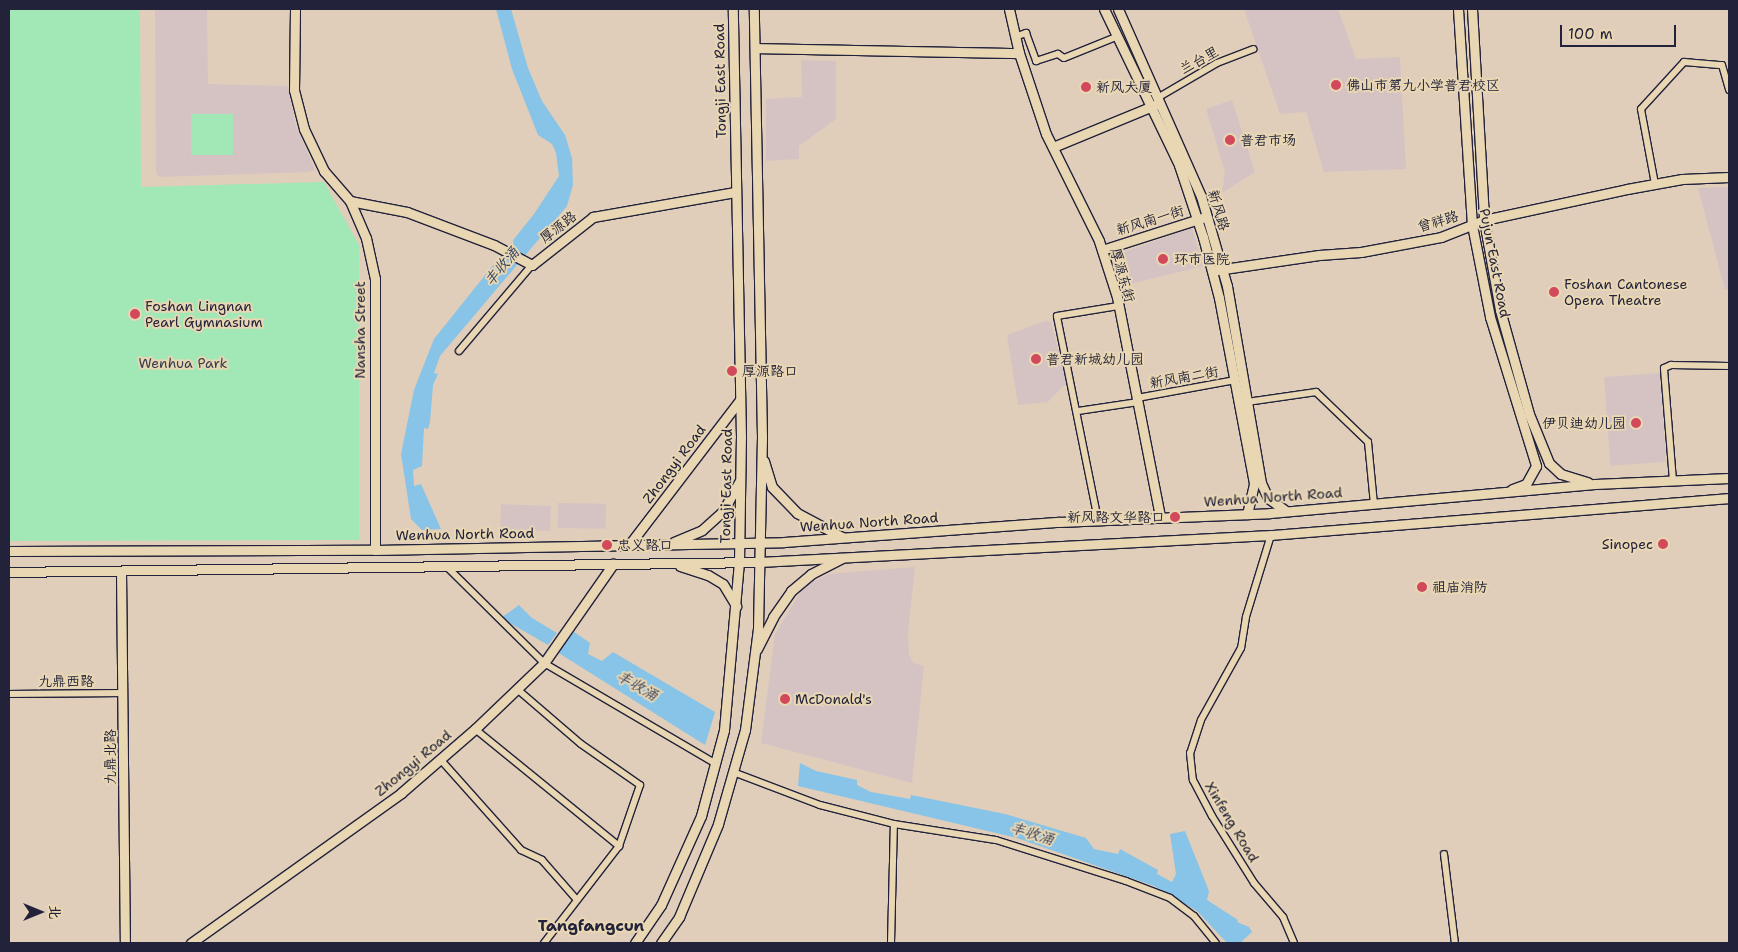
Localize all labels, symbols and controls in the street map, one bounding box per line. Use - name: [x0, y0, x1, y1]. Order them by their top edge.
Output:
- scale bar: [1563, 15, 1679, 47]
- street label: Tongji East Road: [711, 23, 729, 139]
- text: 100 m: [1568, 24, 1613, 44]
- street label: 兰台里: [1177, 43, 1221, 77]
- place label: 佛山市第九小学普君校区: [1346, 77, 1500, 93]
- place label: 新风大厦: [1096, 79, 1152, 95]
- marker: 佛山市第九小学普君校区: [1330, 79, 1342, 91]
- marker: 新风大厦: [1080, 81, 1092, 93]
- place label: 普君市场: [1240, 132, 1296, 148]
- marker: 普君市场: [1224, 134, 1236, 146]
- street label: 新风路: [1205, 187, 1233, 233]
- street label: 新风南一街: [1114, 202, 1186, 238]
- street label: 厚源路: [536, 207, 580, 247]
- street label: 曾祥路: [1415, 207, 1461, 235]
- street label: Pujun East Road: [1476, 207, 1514, 319]
- water label: 丰收涌: [481, 244, 523, 290]
- street label: 厚源东街: [1107, 246, 1139, 304]
- place label: 环市医院: [1174, 251, 1230, 267]
- marker: 环市医院: [1156, 252, 1170, 266]
- place label: Foshan Cantonese Opera Theatre: [1564, 276, 1687, 308]
- street label: Nansha Street: [352, 281, 368, 379]
- marker: Foshan Cantonese Opera Theatre: [1548, 286, 1560, 298]
- place label: Foshan Lingnan Pearl Gymnasium: [145, 298, 262, 331]
- marker: Foshan Lingnan Pearl Gymnasium: [129, 308, 141, 320]
- place label: 普君新城幼儿园: [1046, 351, 1144, 367]
- marker: 普君新城幼儿园: [1030, 353, 1042, 365]
- park label: Wenhua Park: [138, 355, 228, 371]
- place label: 厚源路口: [742, 363, 798, 379]
- street label: 新风南二街: [1148, 363, 1220, 391]
- marker: 厚源路口: [726, 365, 738, 377]
- place label: 伊贝迪幼儿园: [1542, 415, 1626, 431]
- marker: 伊贝迪幼儿园: [1630, 417, 1642, 429]
- street label: Zhongyi Road: [639, 421, 709, 507]
- street label: Tongji East Road: [717, 428, 735, 544]
- street label: Wenhua North Road: [1203, 484, 1343, 510]
- street label: Wenhua North Road: [799, 509, 939, 535]
- place label: 新风路文华路口: [1067, 509, 1165, 525]
- marker: 新风路文华路口: [1169, 511, 1181, 523]
- street label: Wenhua North Road: [395, 524, 535, 544]
- place label: Sinopec: [1602, 536, 1653, 552]
- place label: 忠义路口: [617, 537, 673, 553]
- marker: Sinopec: [1657, 538, 1669, 550]
- marker: 忠义路口: [601, 539, 613, 551]
- place label: 祖庙消防: [1432, 579, 1488, 595]
- marker: 祖庙消防: [1416, 581, 1428, 593]
- water label: 丰收涌: [613, 667, 661, 705]
- street label: 九鼎西路: [38, 673, 94, 689]
- place label: McDonald's: [795, 691, 872, 707]
- marker: McDonald's: [779, 693, 791, 705]
- street label: Zhongyi Road: [372, 726, 454, 800]
- street label: 九鼎北路: [102, 729, 118, 785]
- street label: Xinfeng Road: [1201, 779, 1263, 865]
- water label: 丰收涌: [1008, 819, 1056, 849]
- north arrow: [15, 887, 65, 937]
- text: 北: [46, 905, 64, 919]
- district label: Tangfangcun: [538, 916, 644, 936]

